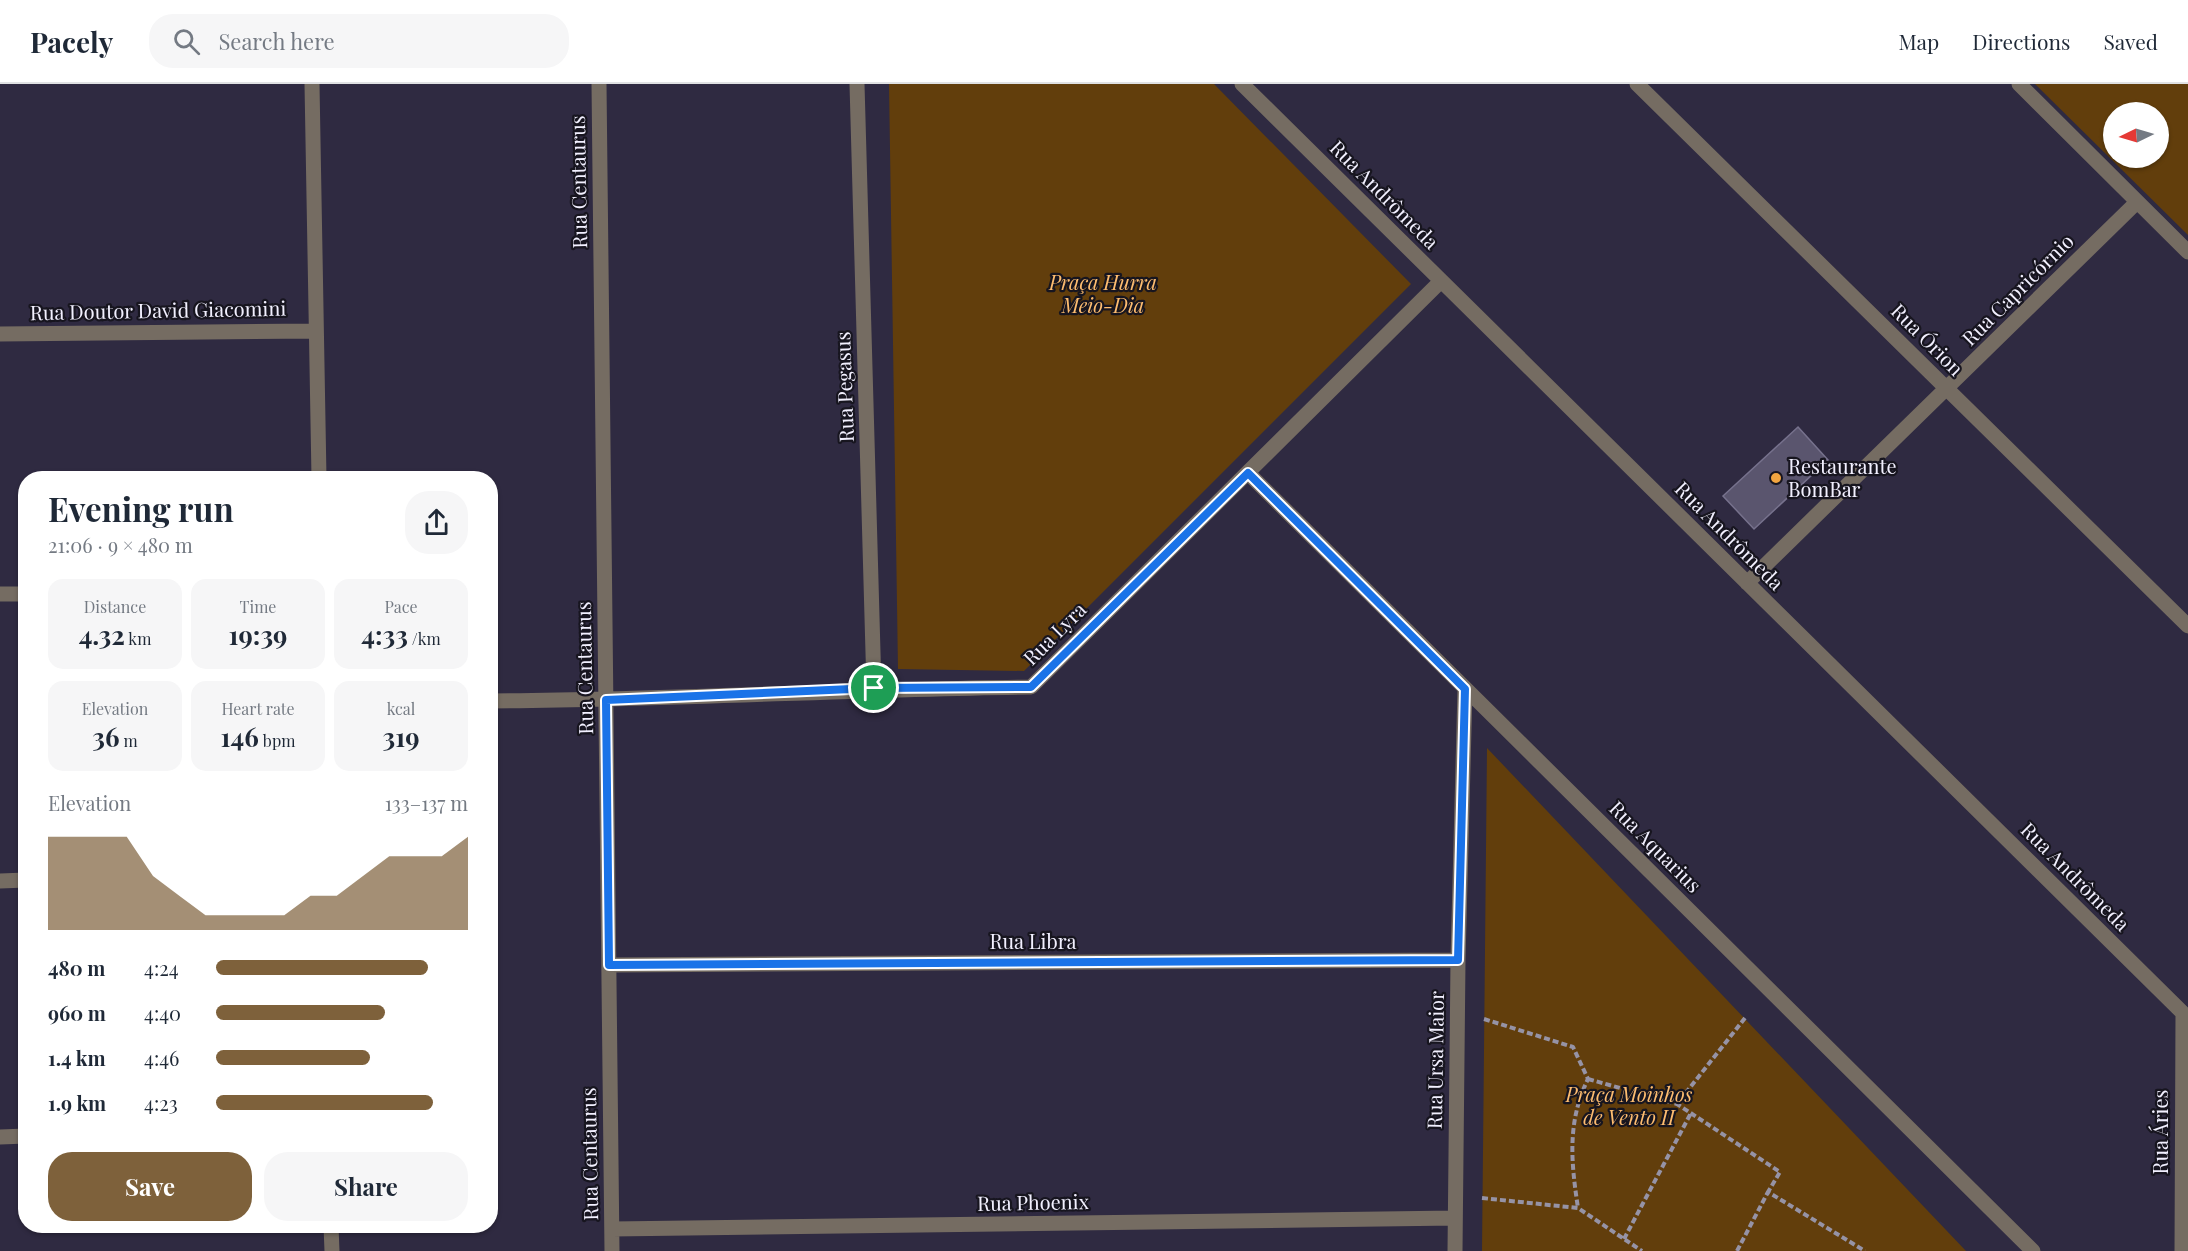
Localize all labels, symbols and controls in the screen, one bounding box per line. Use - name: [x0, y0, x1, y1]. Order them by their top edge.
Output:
- search box: [149, 14, 569, 68]
- text: Pacely: [30, 23, 113, 60]
- icon: search: [170, 25, 203, 58]
- text: Search here: [218, 26, 335, 56]
- text: Map: [1898, 27, 1939, 55]
- text: Directions: [1972, 27, 2070, 55]
- text: Saved: [2103, 27, 2158, 55]
- north arrow: [2103, 102, 2169, 168]
- map controls: [2103, 102, 2169, 168]
- street label: Rua Centaurus: [563, 115, 592, 249]
- street label: Rua Andrômeda: [1325, 134, 1445, 254]
- street label: Rua Capricórnio: [1955, 227, 2079, 351]
- park label: Praça Hurra Meio-Dia: [1048, 268, 1157, 318]
- street label: Rua Doutor David Giacomini: [30, 294, 286, 325]
- street label: Rua Órion: [1886, 297, 1970, 381]
- street label: Rua Pegasus: [828, 331, 859, 443]
- place label: Restaurante BomBar: [1788, 452, 1897, 502]
- marker: Restaurante BomBar: [1769, 471, 1783, 485]
- street label: Rua Andrômeda: [1670, 475, 1790, 595]
- text: Evening run: [48, 486, 234, 530]
- button: share: [405, 491, 468, 554]
- text: 21:06 · 9 × 480 m: [48, 531, 193, 558]
- text: Distance: [84, 596, 146, 617]
- text: Time: [240, 596, 276, 617]
- text: Pace: [384, 596, 418, 617]
- street label: Rua Lyra: [1017, 596, 1091, 670]
- street label: Rua Centaurus: [569, 601, 598, 735]
- text: 4.32: [79, 617, 125, 652]
- text: 19:39: [229, 617, 287, 652]
- text: 4:33: [361, 617, 408, 652]
- text: km: [125, 628, 151, 649]
- text: /km: [408, 628, 441, 649]
- pin: [848, 662, 899, 713]
- icon: arrive: [857, 671, 890, 704]
- text: Elevation: [82, 698, 148, 719]
- text: Heart rate: [221, 698, 295, 719]
- text: kcal: [387, 698, 415, 719]
- text: 36: [92, 719, 120, 754]
- text: 146: [221, 719, 259, 754]
- text: 319: [382, 719, 420, 754]
- text: m: [120, 730, 138, 751]
- text: bpm: [259, 730, 295, 751]
- text: Elevation: [48, 789, 131, 816]
- text: 133–137 m: [385, 789, 468, 816]
- street label: Rua Aquarius: [1604, 794, 1708, 898]
- street label: Rua Andrômeda: [2016, 816, 2136, 936]
- street label: Rua Libra: [989, 927, 1077, 954]
- text: 480 m: [48, 954, 105, 981]
- text: 4:24: [144, 954, 179, 981]
- street label: Rua Ursa Maior: [1420, 991, 1449, 1129]
- text: 960 m: [48, 999, 106, 1026]
- text: 4:40: [144, 999, 181, 1026]
- text: 1.4 km: [48, 1044, 106, 1071]
- text: 4:46: [144, 1044, 179, 1071]
- park label: Praça Moinhos de Vento II: [1565, 1080, 1693, 1130]
- street label: Rua Centaurus: [574, 1087, 603, 1221]
- text: 1.9 km: [48, 1089, 106, 1116]
- text: 4:23: [144, 1089, 178, 1116]
- street label: Rua Áries: [2146, 1089, 2173, 1175]
- button: Save: [48, 1152, 252, 1221]
- button: Share: [264, 1152, 468, 1221]
- street label: Rua Phoenix: [977, 1187, 1090, 1216]

